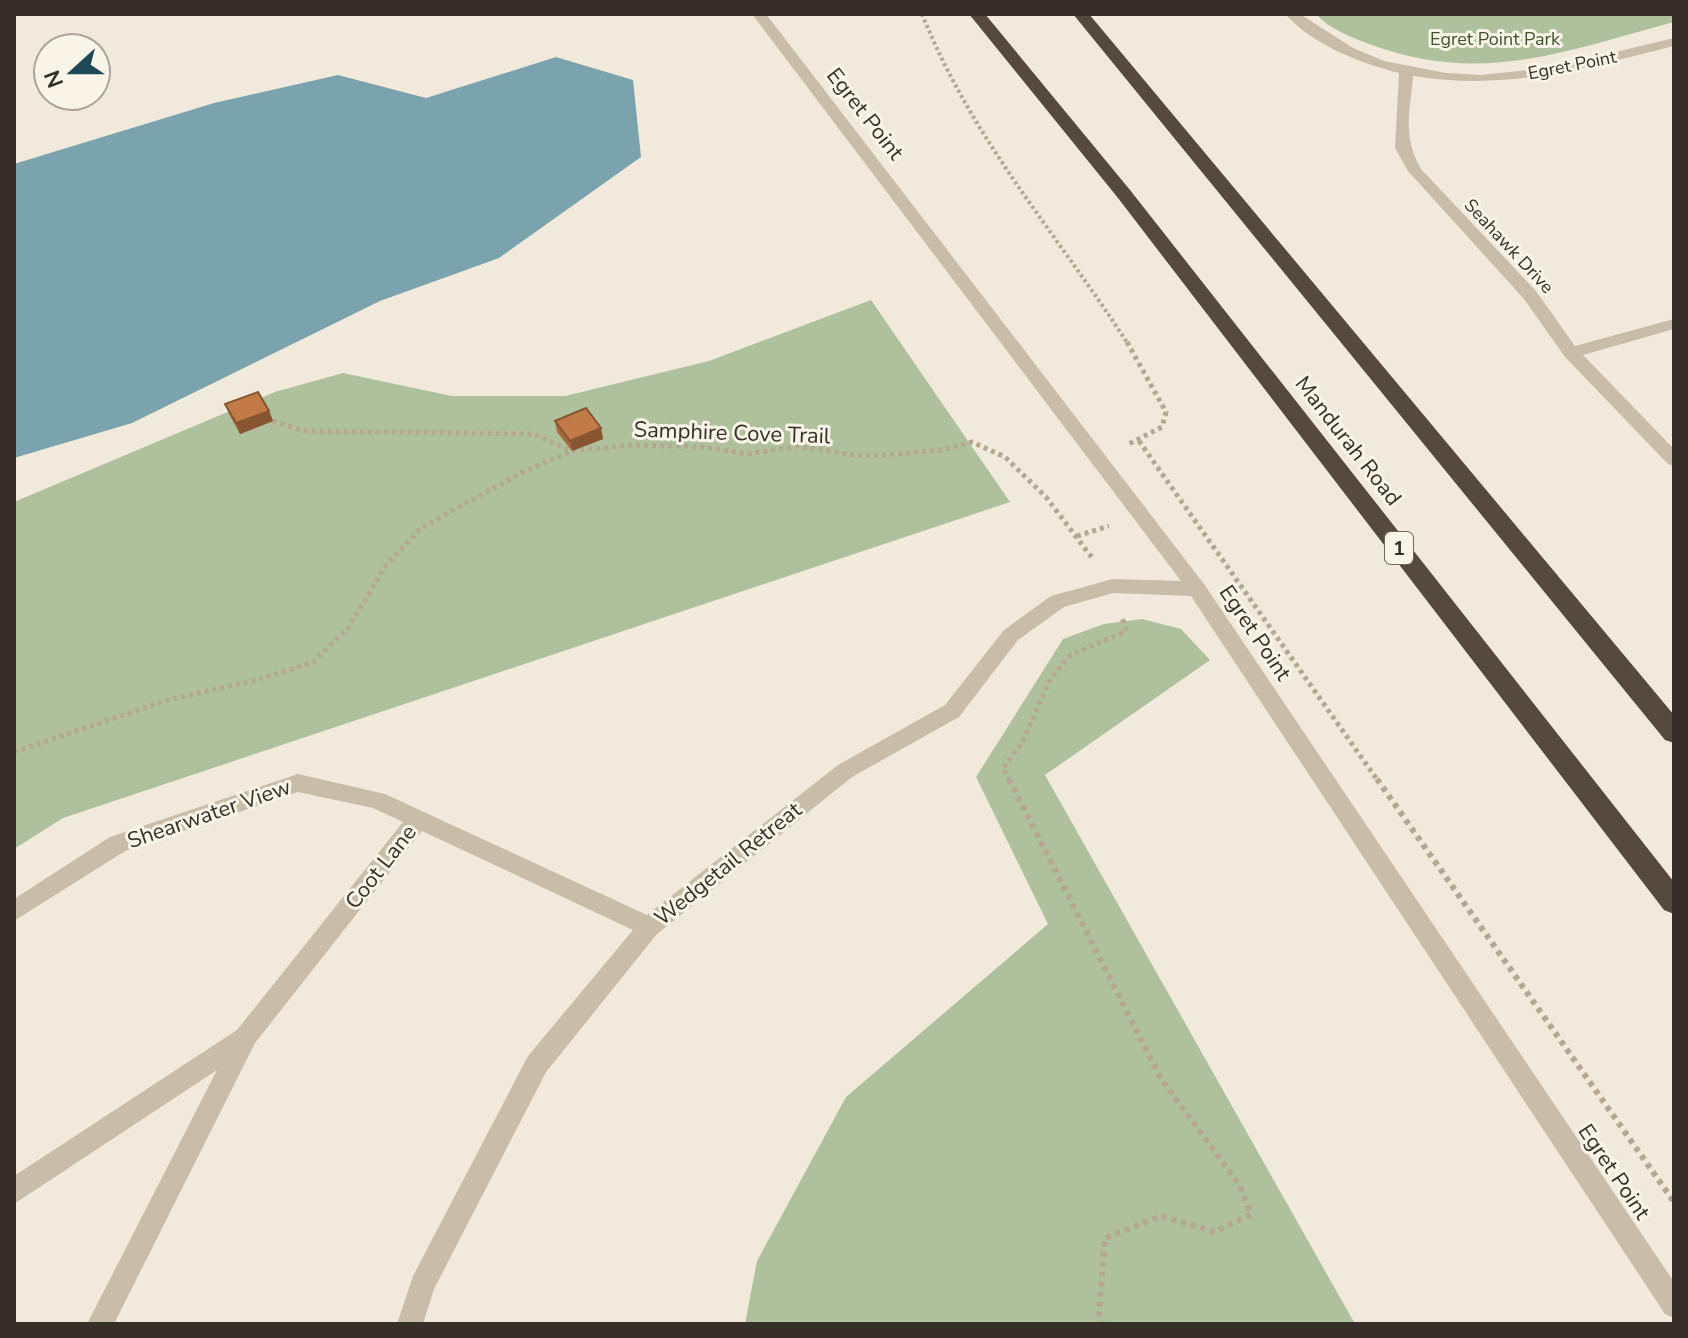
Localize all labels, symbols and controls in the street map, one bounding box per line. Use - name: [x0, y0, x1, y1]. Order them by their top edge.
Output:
- park label: Egret Point Park: [1430, 27, 1561, 51]
- north arrow: [32, 32, 112, 112]
- street label: Egret Point: [1526, 45, 1619, 85]
- street label: Egret Point: [820, 62, 911, 167]
- text: N: [37, 66, 71, 92]
- street label: Seahawk Drive: [1459, 193, 1559, 299]
- street label: Mandurah Road: [1288, 370, 1408, 512]
- street label: Samphire Cove Trail: [633, 415, 831, 451]
- road number: 1: [1385, 532, 1413, 564]
- street label: Egret Point: [1212, 579, 1298, 687]
- street label: Shearwater View: [123, 772, 295, 856]
- street label: Wedgetail Retreat: [648, 795, 808, 933]
- street label: Coot Lane: [339, 819, 423, 915]
- street label: Egret Point: [1571, 1118, 1657, 1226]

